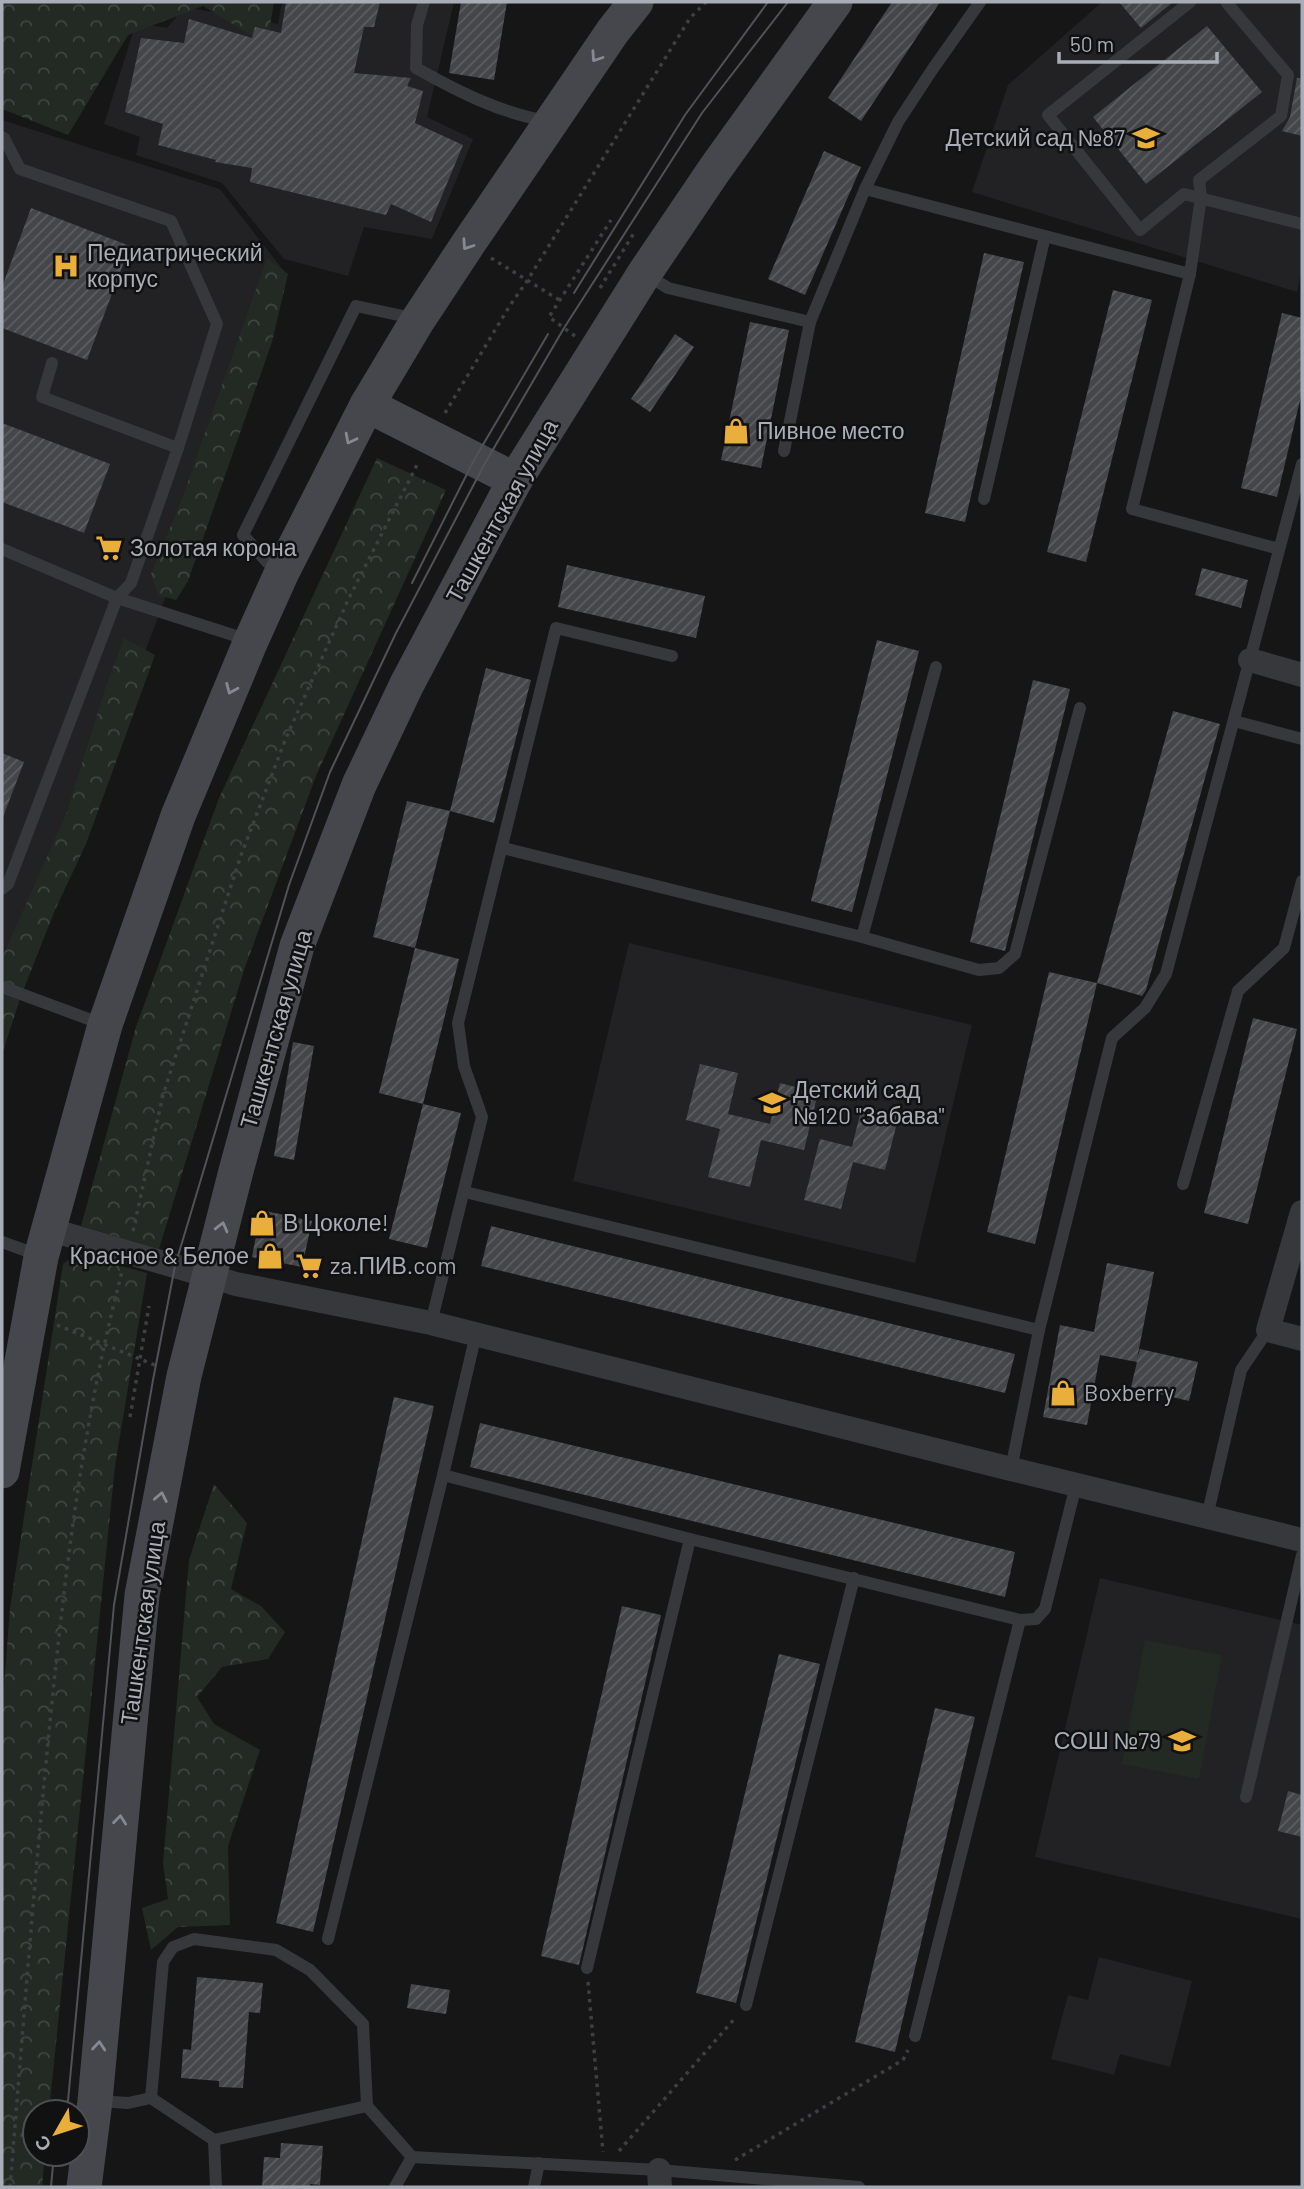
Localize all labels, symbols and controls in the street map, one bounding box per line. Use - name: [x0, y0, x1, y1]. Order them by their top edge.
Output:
- scale bar: [1059, 21, 1216, 65]
- text: 50 m: [1070, 31, 1114, 56]
- one-way arrow: [592, 49, 604, 62]
- place label: Детский сад №87: [945, 123, 1125, 151]
- school or university icon: Детский сад №87: [1131, 123, 1161, 153]
- one-way arrow: [463, 237, 476, 250]
- place label: Педиатрический корпус: [87, 238, 263, 292]
- hospital icon: Педиатрический корпус: [51, 251, 81, 281]
- street label: Ташкентская улица: [439, 414, 563, 607]
- shop icon: Пивное место: [721, 416, 751, 446]
- place label: Пивное место: [757, 416, 905, 444]
- one-way arrow: [344, 432, 358, 444]
- supermarket icon: Золотая корона: [94, 533, 124, 563]
- place label: Золотая корона: [130, 533, 297, 561]
- one-way arrow: [225, 682, 239, 694]
- street label: Ташкентская улица: [233, 926, 317, 1131]
- place label: Детский сад №120 "Забава": [793, 1075, 945, 1129]
- school or university icon: Детский сад №120 "Забава": [757, 1088, 787, 1118]
- shop icon: В Цоколе!: [247, 1208, 277, 1238]
- place label: В Цоколе!: [283, 1208, 389, 1236]
- one-way arrow: [213, 1222, 228, 1234]
- place label: Красное & Белое: [70, 1241, 249, 1269]
- shop icon: Красное & Белое: [255, 1241, 285, 1271]
- supermarket icon: za.ПИВ.com: [294, 1251, 324, 1281]
- place label: za.ПИВ.com: [330, 1251, 457, 1279]
- shop icon: Boxberry: [1048, 1378, 1078, 1408]
- place label: Boxberry: [1084, 1378, 1175, 1406]
- one-way arrow: [152, 1491, 167, 1503]
- street label: Ташкентская улица: [114, 1519, 170, 1727]
- place label: СОШ №79: [1054, 1726, 1161, 1754]
- school or university icon: СОШ №79: [1167, 1726, 1197, 1756]
- one-way arrow: [112, 1814, 127, 1825]
- one-way arrow: [91, 2041, 106, 2052]
- north arrow: [21, 2098, 91, 2168]
- text: С: [29, 2131, 56, 2157]

